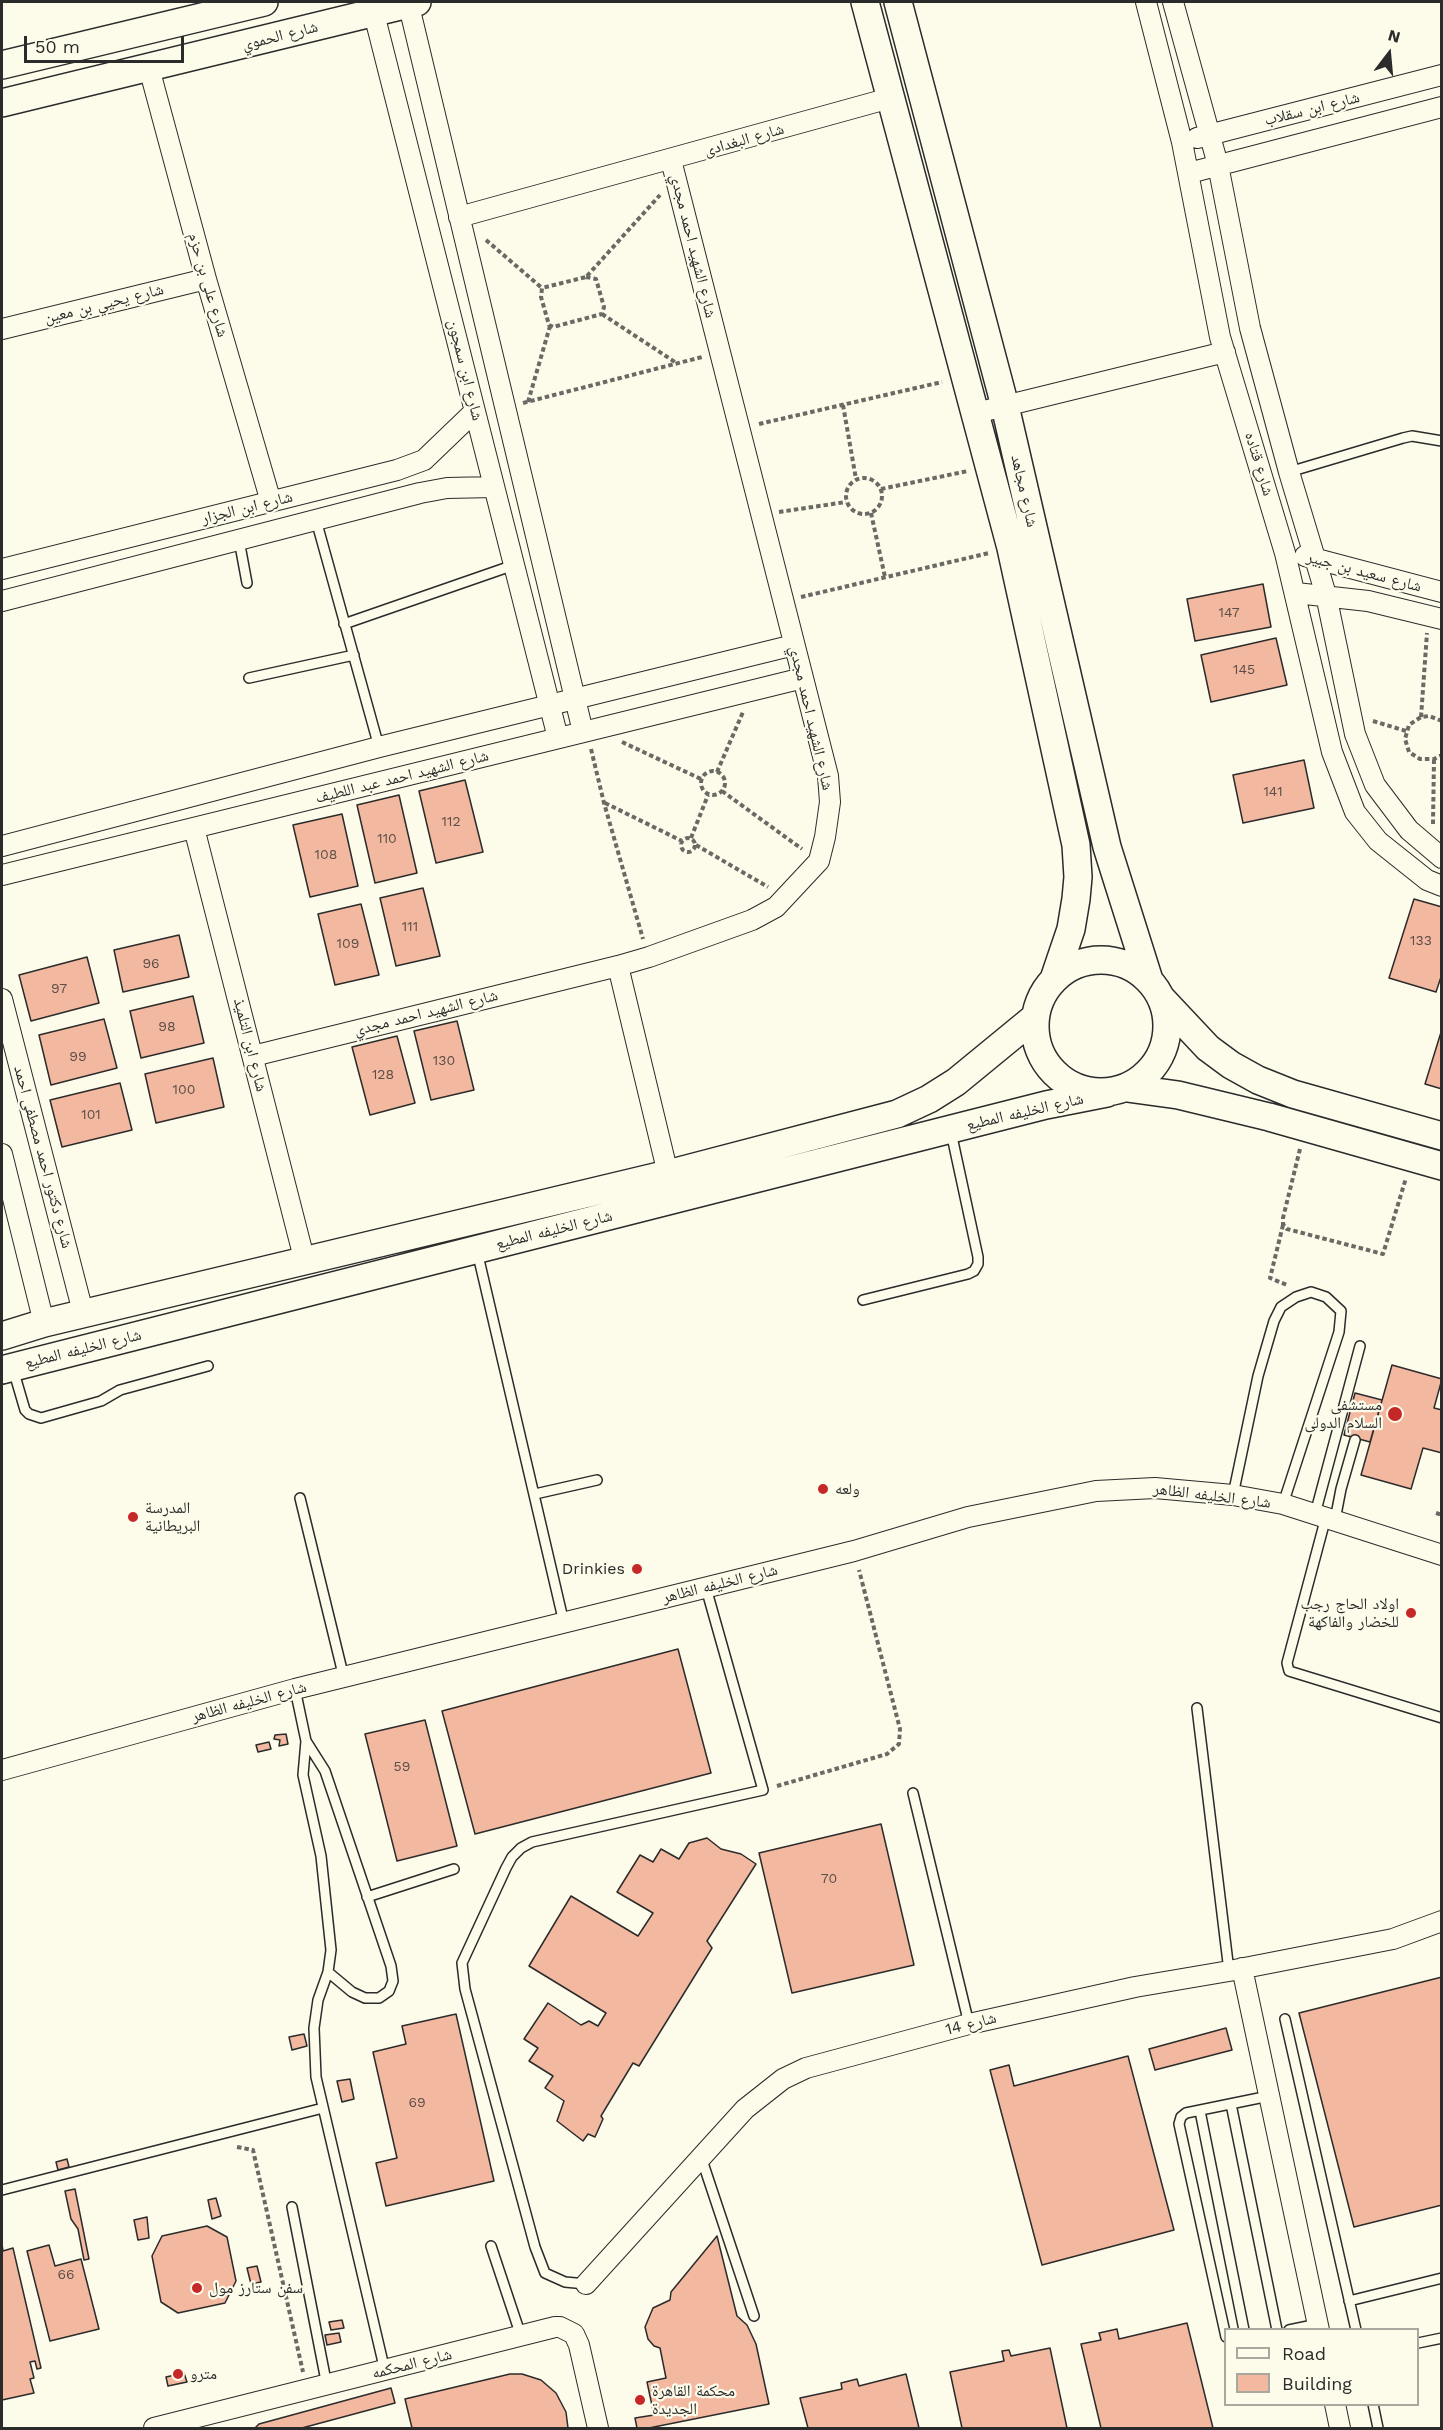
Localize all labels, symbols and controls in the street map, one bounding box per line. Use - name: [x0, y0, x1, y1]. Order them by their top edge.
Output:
- street label: شارع الحموي: [240, 17, 320, 55]
- scale bar: [27, 24, 188, 62]
- north arrow: [1359, 24, 1419, 84]
- text: N: [1386, 25, 1402, 47]
- text: 50 m: [35, 36, 80, 57]
- street label: شارع ابن سقلاب: [1262, 88, 1362, 130]
- street label: شارع البغدادى: [702, 119, 786, 161]
- street label: شارع الشهيد احمد مجدي: [666, 172, 720, 320]
- street label: شارع على بن حزم: [184, 230, 232, 340]
- street label: شارع يحيي بن معين: [42, 280, 166, 328]
- street label: شارع ابن سمجون: [443, 317, 487, 423]
- street label: شارع قتاده: [1240, 430, 1278, 498]
- street label: شارع مجاهد: [1006, 453, 1042, 529]
- street label: شارع ابن الجزار: [199, 487, 295, 529]
- street label: شارع سعيد بن جبير: [1304, 547, 1424, 597]
- house number: 147: [1218, 605, 1240, 621]
- street label: شارع الشهيد احمد مجدي: [785, 644, 837, 792]
- house number: 145: [1233, 662, 1255, 678]
- street label: شارع الشهيد احمد عبد اللطيف: [313, 746, 491, 808]
- house number: 141: [1263, 784, 1283, 800]
- house number: 112: [441, 814, 461, 830]
- house number: 110: [377, 831, 397, 847]
- house number: 108: [315, 847, 337, 863]
- house number: 111: [402, 919, 418, 935]
- house number: 133: [1410, 933, 1432, 949]
- house number: 109: [337, 936, 359, 952]
- house number: 96: [142, 956, 160, 972]
- house number: 97: [51, 981, 67, 997]
- street label: شارع الشهيد احمد مجدي: [352, 986, 500, 1040]
- street label: شارع ابن التلميذ: [229, 996, 271, 1094]
- house number: 98: [158, 1019, 176, 1035]
- house number: 99: [69, 1049, 87, 1065]
- house number: 130: [433, 1053, 455, 1069]
- street label: شارع دكتور احمد مصطفى احمد: [9, 1064, 77, 1250]
- house number: 128: [372, 1067, 394, 1083]
- house number: 100: [173, 1082, 195, 1098]
- street label: شارع الخليفه المطيع: [965, 1089, 1085, 1135]
- house number: 101: [81, 1107, 101, 1123]
- street label: شارع الخليفه المطيع: [494, 1206, 614, 1254]
- street label: شارع الخليفه المطيع: [23, 1325, 143, 1373]
- place label: مستشفى السلام الدولى: [1304, 1395, 1382, 1433]
- marker: مستشفى السلام الدولى: [1386, 1405, 1404, 1423]
- place label: ولعه: [835, 1479, 860, 1499]
- street label: شارع الخليفه الظاهر: [1152, 1479, 1272, 1513]
- marker: ولعه: [816, 1482, 830, 1496]
- place label: المدرسة البريطانية: [145, 1498, 200, 1536]
- marker: المدرسة البريطانية: [126, 1510, 140, 1524]
- place label: Drinkies: [562, 1559, 625, 1579]
- street label: شارع الخليفه الظاهر: [660, 1560, 780, 1608]
- marker: Drinkies: [630, 1562, 644, 1576]
- place label: اولاد الحاج رجب للخضار والفاكهة: [1300, 1594, 1399, 1632]
- marker: اولاد الحاج رجب للخضار والفاكهة: [1404, 1606, 1418, 1620]
- street label: شارع الخليفه الظاهر: [189, 1677, 309, 1727]
- house number: 59: [394, 1759, 410, 1775]
- house number: 70: [821, 1871, 837, 1887]
- street label: شارع 14: [944, 2008, 998, 2040]
- house number: 69: [408, 2095, 426, 2111]
- house number: 66: [57, 2267, 75, 2283]
- place label: سفن ستارز مول: [209, 2278, 303, 2298]
- marker: سفن ستارز مول: [190, 2281, 204, 2295]
- legend: [1224, 2328, 1419, 2406]
- text: Road: [1282, 2343, 1326, 2364]
- street label: شارع المحكمه: [370, 2345, 454, 2383]
- place label: مترو: [190, 2364, 217, 2384]
- marker: مترو: [171, 2367, 185, 2381]
- text: Building: [1282, 2373, 1352, 2394]
- place label: محكمة القاهرة الجديدة: [652, 2381, 735, 2419]
- marker: محكمة القاهرة الجديدة: [633, 2393, 647, 2407]

